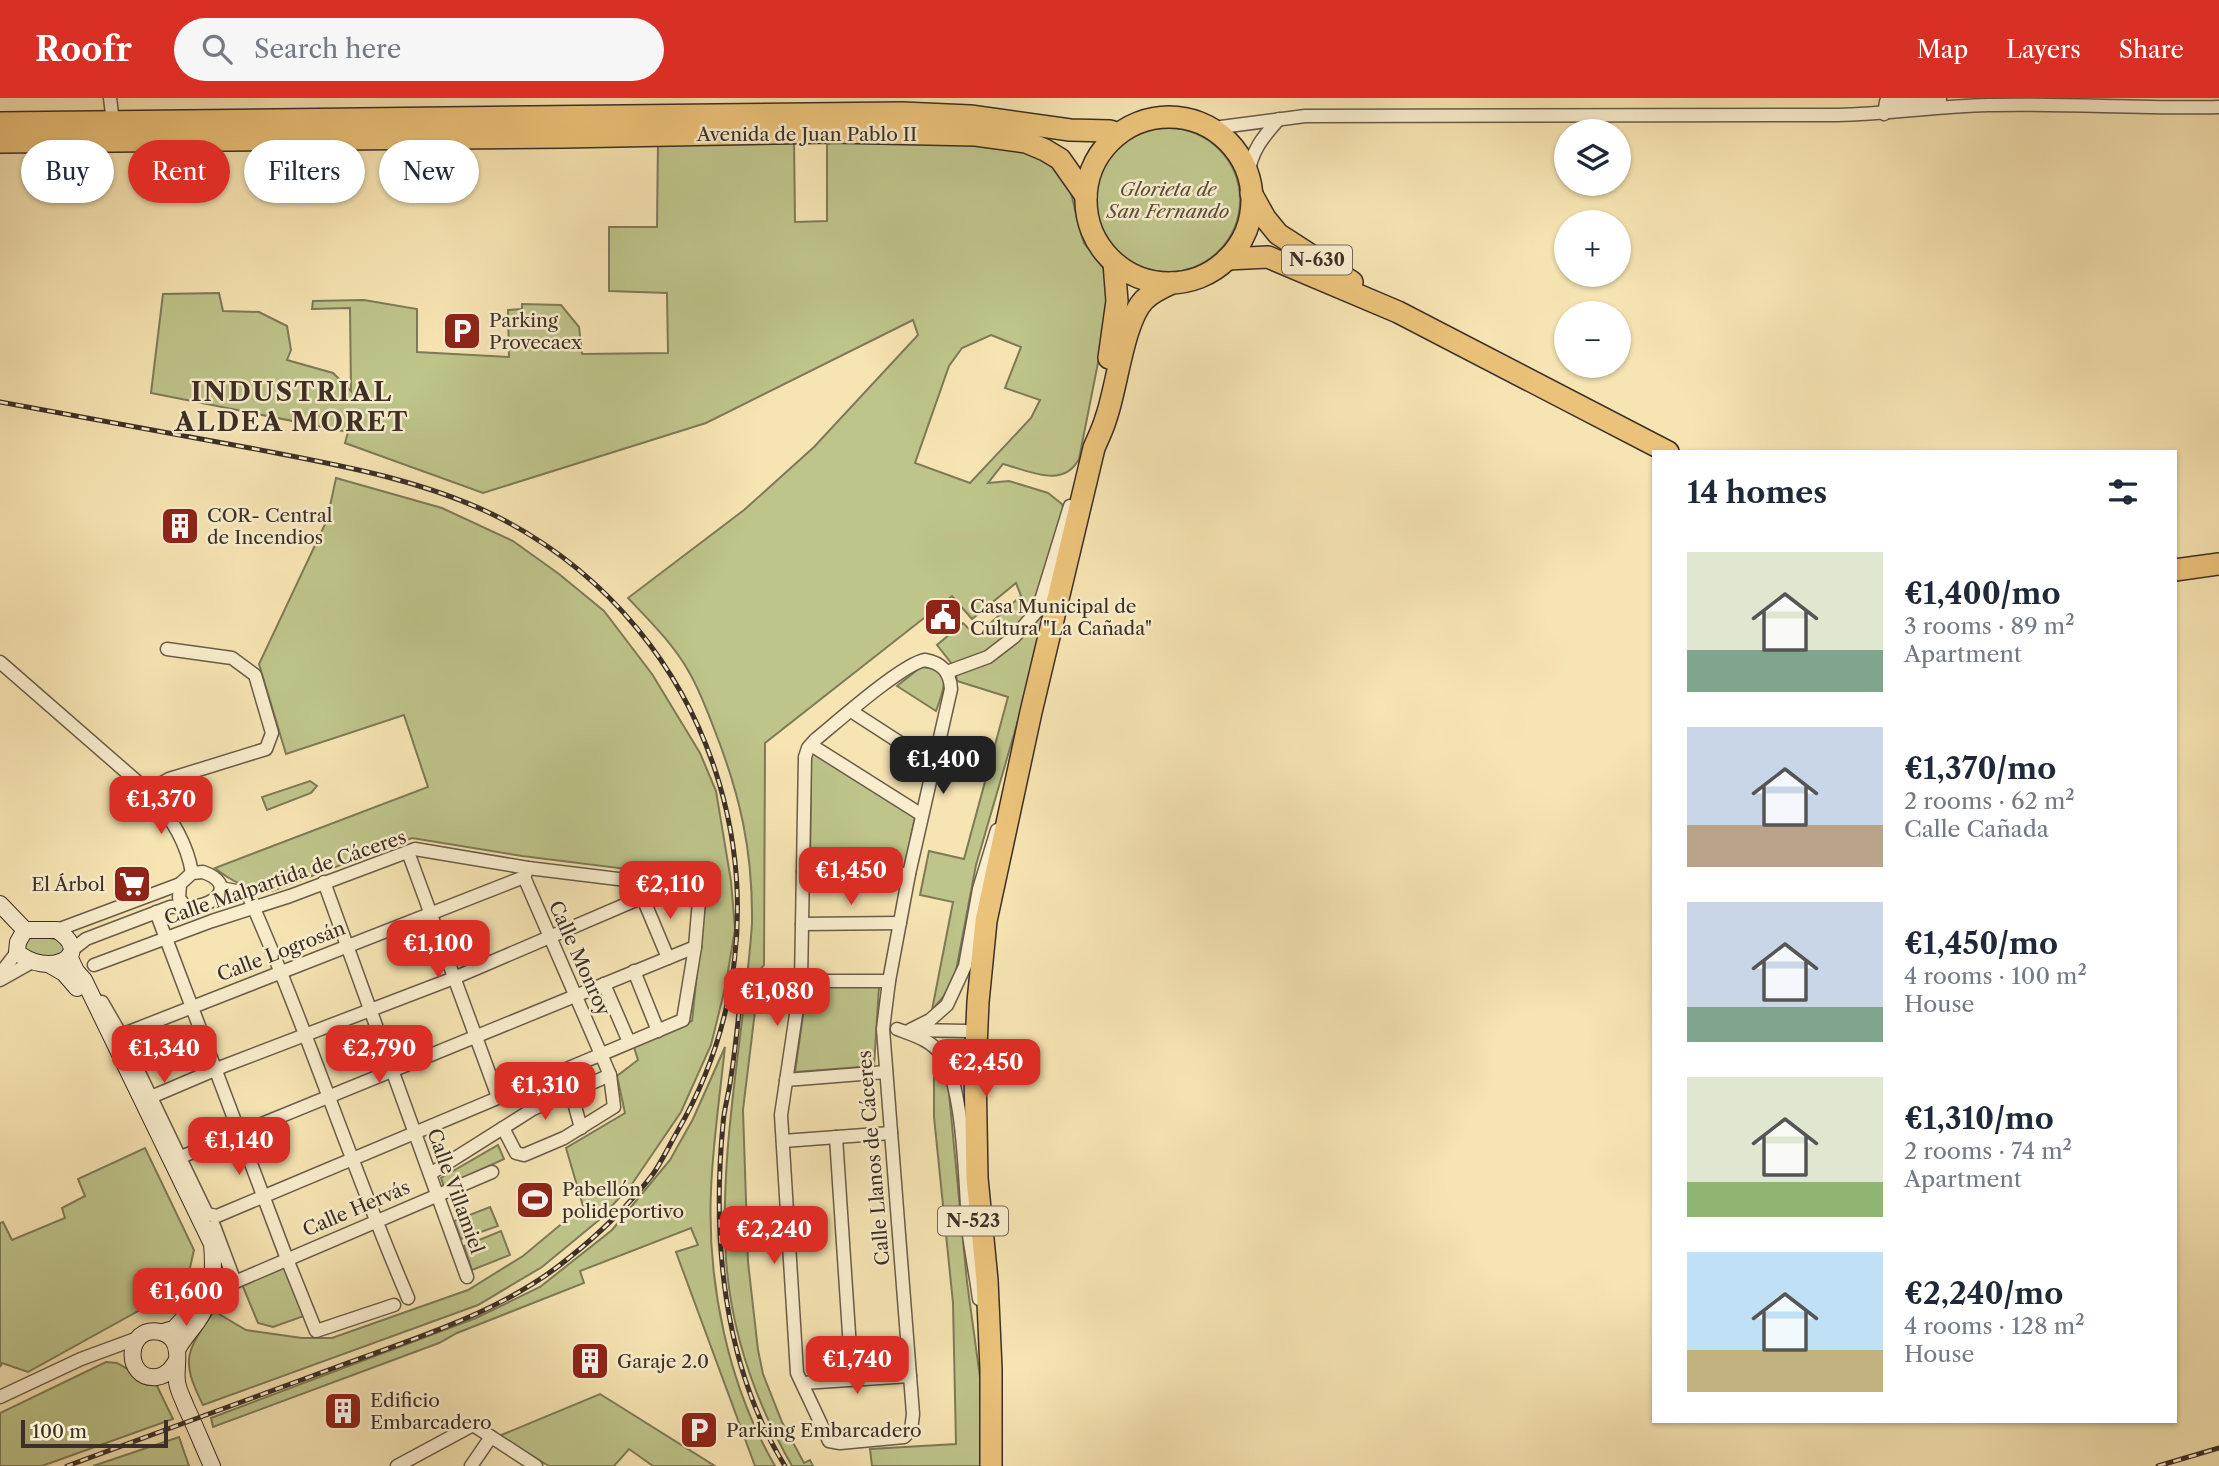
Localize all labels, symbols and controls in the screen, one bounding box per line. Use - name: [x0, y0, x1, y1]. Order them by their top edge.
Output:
- search box: [174, 18, 664, 81]
- text: Roofr: [35, 29, 132, 70]
- icon: search: [198, 30, 236, 68]
- text: Search here: [254, 33, 401, 65]
- text: Map: [1917, 35, 1968, 64]
- text: Layers: [2006, 35, 2081, 64]
- text: Share: [2119, 35, 2184, 64]
- map controls: [1554, 119, 1631, 378]
- button: layers: [1554, 119, 1631, 196]
- street label: Avenida de Juan Pablo II: [696, 123, 917, 146]
- chip: Buy: [21, 140, 114, 203]
- chip: Rent: [128, 140, 230, 203]
- chip: Filters: [244, 140, 365, 203]
- chip: New: [379, 140, 479, 203]
- park label: Glorieta de San Fernando: [1106, 178, 1229, 223]
- button: +: [1554, 210, 1631, 287]
- road number: N-630: [1282, 246, 1352, 274]
- button: −: [1554, 301, 1631, 378]
- place label: Parking Provecaex: [489, 309, 583, 354]
- parking icon: Parking Provecaex: [441, 310, 483, 352]
- district label: INDUSTRIAL ALDEA MORET: [174, 376, 410, 438]
- icon: filters: [2104, 473, 2142, 511]
- text: 14 homes: [1687, 474, 1827, 511]
- place label: COR- Central de Incendios: [207, 504, 333, 549]
- building icon: COR- Central de Incendios: [159, 505, 201, 547]
- text: €1,400/mo: [1904, 575, 2061, 612]
- icon: home: [1743, 580, 1827, 664]
- place label: Casa Municipal de Cultura "La Cañada": [970, 595, 1152, 640]
- public building icon: Casa Municipal de Cultura "La Cañada": [922, 596, 964, 638]
- text: 3 rooms · 89 m²: [1904, 612, 2075, 640]
- text: Apartment: [1904, 640, 2022, 668]
- pin: €1,400: [886, 736, 1000, 796]
- text: €1,400: [906, 745, 980, 773]
- text: €1,370/mo: [1904, 750, 2056, 787]
- icon: home: [1743, 755, 1827, 839]
- pin: €1,370: [104, 776, 218, 836]
- text: €1,370: [126, 785, 196, 813]
- text: 2 rooms · 62 m²: [1904, 787, 2075, 815]
- text: Calle Cañada: [1904, 815, 2049, 843]
- street label: Calle Malpartida de Cáceres: [161, 825, 409, 930]
- pin: €1,450: [794, 848, 908, 907]
- text: €1,450: [815, 856, 887, 884]
- pin: €2,110: [613, 862, 727, 921]
- supermarket icon: El Árbol: [111, 863, 153, 905]
- text: €2,110: [635, 870, 705, 898]
- place label: El Árbol: [31, 873, 105, 896]
- street label: Calle Monroy: [544, 897, 615, 1020]
- street label: Calle Logrosán: [214, 916, 349, 986]
- pin: €1,100: [381, 920, 495, 980]
- text: €1,450/mo: [1904, 925, 2058, 962]
- text: €1,100: [403, 929, 473, 957]
- icon: home: [1743, 930, 1827, 1014]
- text: 4 rooms · 100 m²: [1904, 962, 2087, 990]
- pin: €1,080: [720, 968, 834, 1028]
- text: €1,080: [740, 977, 814, 1005]
- text: House: [1904, 990, 1974, 1018]
- pin: €1,340: [107, 1026, 221, 1085]
- pin: €2,790: [322, 1026, 436, 1085]
- text: €1,340: [128, 1034, 200, 1062]
- text: €2,790: [342, 1034, 416, 1062]
- pin: €2,450: [929, 1040, 1043, 1099]
- text: €2,450: [948, 1048, 1024, 1076]
- street label: Calle Llanos de Cáceres: [853, 1049, 894, 1266]
- pin: €1,310: [488, 1062, 602, 1122]
- text: €1,310: [510, 1071, 580, 1099]
- text: €1,310/mo: [1904, 1100, 2054, 1137]
- icon: home: [1743, 1105, 1827, 1189]
- pin: €1,140: [182, 1118, 296, 1177]
- street label: Calle Villamiel: [422, 1125, 489, 1257]
- text: €1,140: [204, 1126, 274, 1154]
- text: 2 rooms · 74 m²: [1904, 1137, 2072, 1165]
- text: Apartment: [1904, 1165, 2022, 1193]
- street label: Calle Hervás: [299, 1176, 413, 1241]
- place label: Pabellón polideportivo: [562, 1178, 684, 1223]
- sports icon: Pabellón polideportivo: [514, 1179, 556, 1221]
- pin: €2,240: [717, 1206, 831, 1266]
- road number: N-523: [938, 1206, 1008, 1236]
- text: €2,240: [736, 1215, 812, 1243]
- pin: €1,600: [129, 1268, 243, 1328]
- text: €2,240/mo: [1904, 1275, 2063, 1312]
- text: €1,600: [149, 1277, 223, 1305]
- icon: home: [1743, 1280, 1827, 1364]
- text: 4 rooms · 128 m²: [1904, 1312, 2085, 1340]
- pin: €1,740: [800, 1336, 914, 1396]
- building icon: Garaje 2.0: [569, 1340, 611, 1382]
- text: House: [1904, 1340, 1974, 1368]
- text: €1,740: [822, 1345, 892, 1373]
- place label: Garaje 2.0: [617, 1350, 709, 1373]
- place label: Edificio Embarcadero: [370, 1389, 492, 1434]
- building icon: Edificio Embarcadero: [322, 1390, 364, 1432]
- parking icon: Parking Embarcadero: [678, 1409, 720, 1451]
- scale bar: [21, 1417, 168, 1449]
- place label: Parking Embarcadero: [726, 1419, 922, 1442]
- text: 100 m: [32, 1420, 87, 1443]

